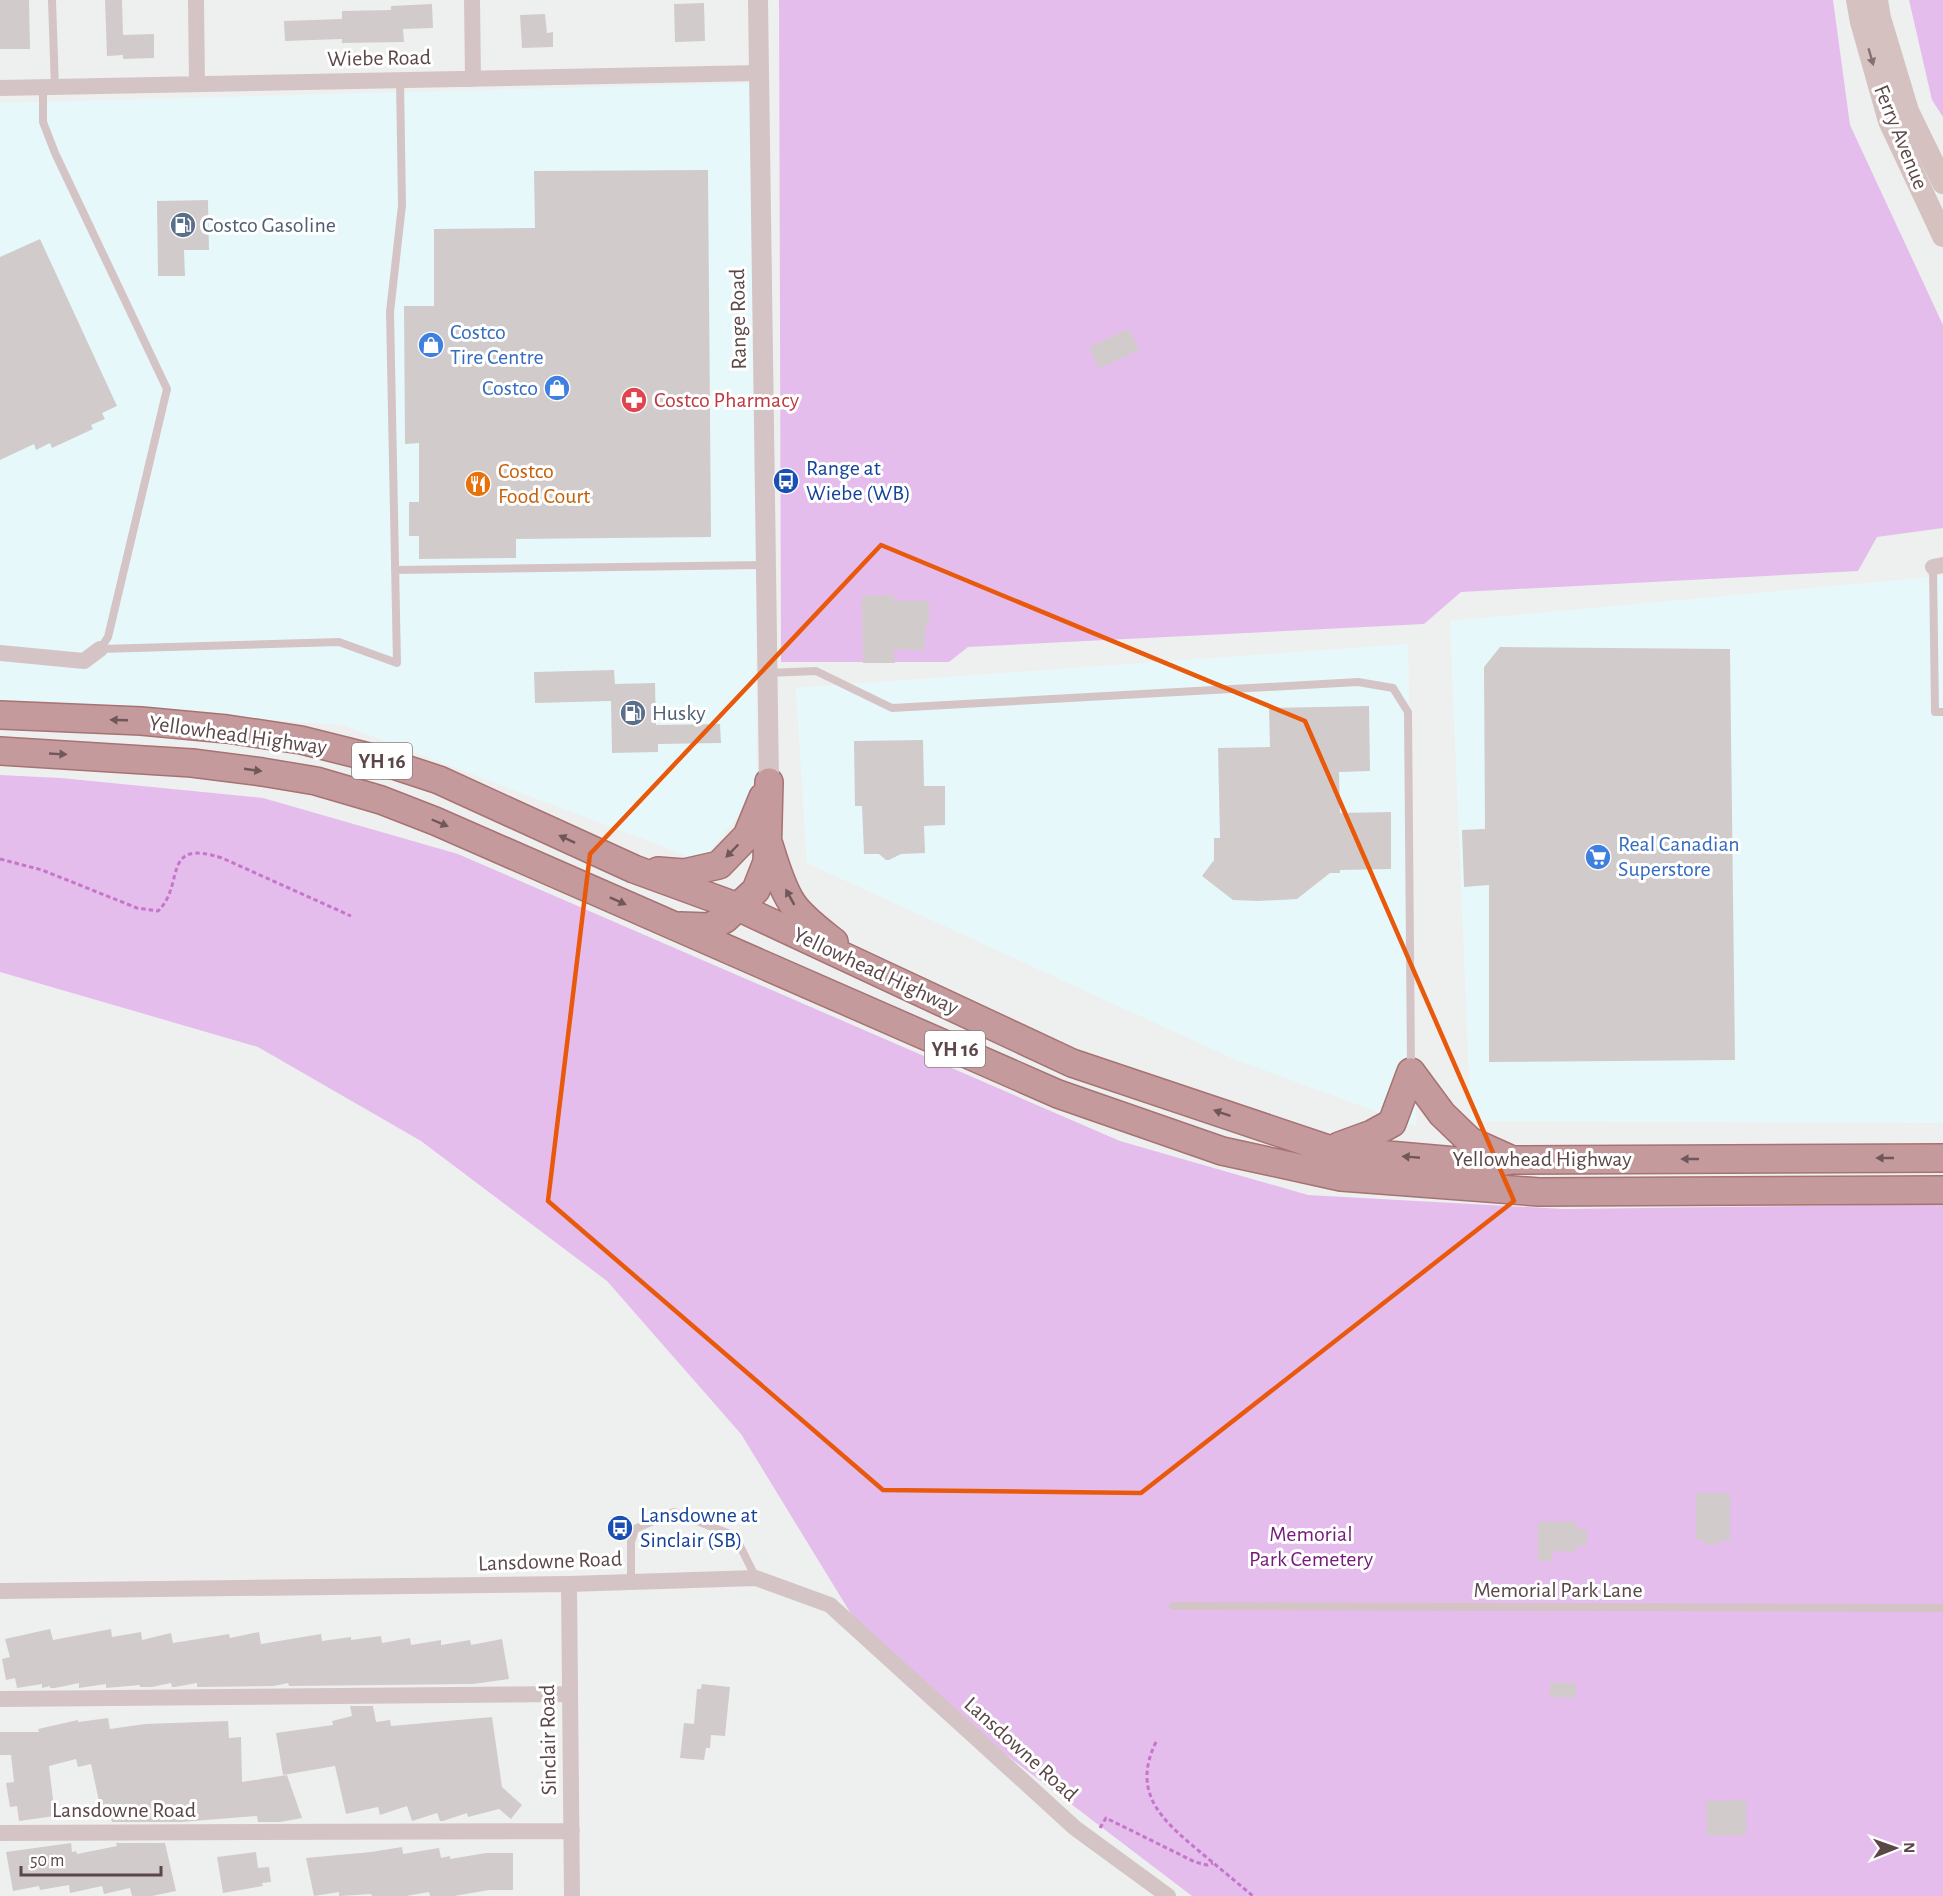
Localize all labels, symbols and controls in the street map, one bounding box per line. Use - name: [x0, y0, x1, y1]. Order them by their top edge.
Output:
- street label: Wiebe Road: [327, 46, 431, 70]
- one-way arrow: [1866, 48, 1876, 66]
- street label: Ferry Avenue: [1870, 82, 1932, 192]
- fuel station icon: Costco Gasoline: [168, 210, 198, 240]
- place label: Costco Gasoline: [202, 214, 336, 236]
- street label: Range Road: [726, 268, 750, 370]
- place label: Costco Tire Centre: [450, 321, 544, 368]
- shop icon: Costco Tire Centre: [416, 330, 446, 360]
- shop icon: Costco: [542, 373, 572, 403]
- place label: Costco: [482, 377, 538, 399]
- pharmacy icon: Costco Pharmacy: [619, 385, 649, 415]
- place label: Costco Pharmacy: [654, 389, 800, 411]
- place label: Range at Wiebe (WB): [806, 457, 911, 504]
- place label: Costco Food Court: [498, 460, 590, 507]
- bus stop icon: Range at Wiebe (WB): [771, 466, 801, 496]
- restaurant icon: Costco Food Court: [463, 469, 493, 499]
- fuel station icon: Husky: [618, 698, 648, 728]
- place label: Husky: [652, 702, 706, 724]
- street label: Yellowhead Highway: [148, 712, 329, 758]
- one-way arrow: [110, 715, 129, 725]
- road number: YH 16: [352, 743, 412, 779]
- one-way arrow: [49, 750, 68, 759]
- one-way arrow: [243, 766, 262, 775]
- one-way arrow: [431, 818, 449, 828]
- place label: Real Canadian Superstore: [1618, 833, 1740, 880]
- one-way arrow: [559, 834, 576, 843]
- supermarket icon: Real Canadian Superstore: [1583, 842, 1613, 872]
- one-way arrow: [726, 844, 740, 858]
- one-way arrow: [785, 888, 795, 905]
- one-way arrow: [610, 897, 627, 906]
- street label: Yellowhead Highway: [790, 923, 962, 1019]
- road number: YH 16: [925, 1031, 985, 1067]
- one-way arrow: [1213, 1108, 1231, 1118]
- street label: Yellowhead Highway: [1452, 1148, 1632, 1170]
- one-way arrow: [1402, 1152, 1421, 1162]
- one-way arrow: [1875, 1153, 1894, 1163]
- one-way arrow: [1680, 1154, 1699, 1164]
- place label: Lansdowne at Sinclair (SB): [640, 1504, 758, 1551]
- bus stop icon: Lansdowne at Sinclair (SB): [605, 1513, 635, 1543]
- park label: Memorial Park Cemetery: [1249, 1523, 1374, 1570]
- street label: Lansdowne Road: [478, 1547, 622, 1575]
- street label: Memorial Park Lane: [1473, 1579, 1643, 1601]
- street label: Sinclair Road: [536, 1684, 560, 1796]
- street label: Lansdowne Road: [960, 1693, 1082, 1805]
- street label: Lansdowne Road: [52, 1799, 196, 1821]
- north arrow: [1865, 1818, 1925, 1878]
- scale bar: [21, 1839, 160, 1877]
- text: N: [1901, 1842, 1917, 1853]
- text: 50 m: [30, 1852, 64, 1870]

